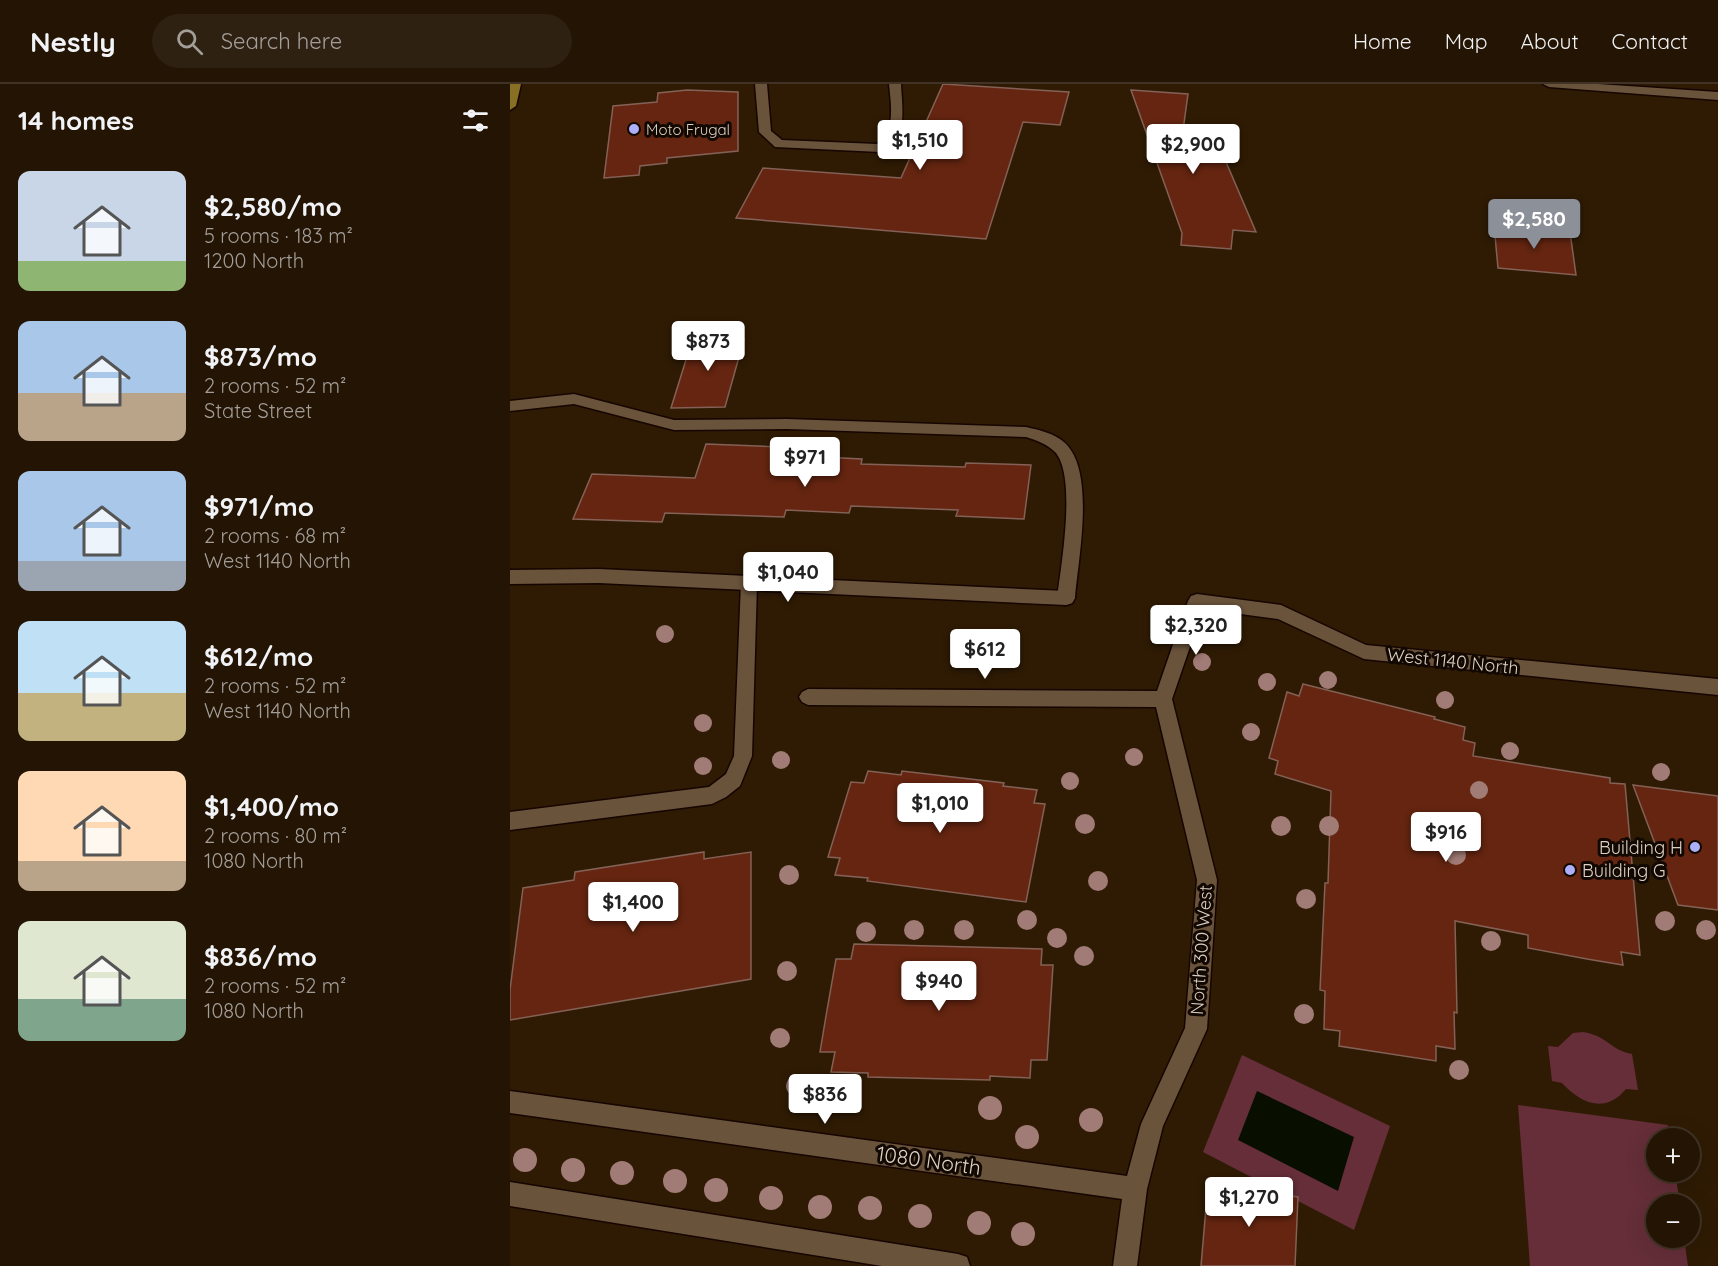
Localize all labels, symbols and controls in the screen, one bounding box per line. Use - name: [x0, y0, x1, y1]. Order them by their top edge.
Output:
- search box: [152, 14, 572, 68]
- text: Nestly: [30, 24, 116, 59]
- icon: search: [173, 25, 206, 58]
- text: Search here: [221, 27, 342, 55]
- text: Home: [1353, 28, 1412, 54]
- text: Map: [1445, 28, 1488, 54]
- text: About: [1521, 28, 1579, 54]
- text: Contact: [1612, 28, 1688, 54]
- text: 14 homes: [18, 104, 134, 137]
- icon: filters: [459, 104, 492, 137]
- place label: Moto Frugal: [646, 120, 730, 139]
- pin: $1,510: [871, 120, 969, 171]
- marker: Moto Frugal: [627, 122, 641, 136]
- pin: $2,900: [1144, 124, 1242, 175]
- text: $1,510: [892, 127, 948, 152]
- text: $2,900: [1161, 131, 1225, 156]
- text: $2,580/mo: [204, 190, 342, 223]
- icon: home: [66, 195, 138, 267]
- pin: $2,580: [1485, 199, 1583, 250]
- text: $2,580: [1502, 206, 1566, 231]
- text: 5 rooms · 183 m²: [204, 223, 353, 248]
- text: 1200 North: [204, 248, 304, 273]
- pin: $873: [672, 321, 744, 372]
- text: $873: [686, 328, 730, 353]
- text: $873/mo: [204, 340, 317, 373]
- icon: home: [66, 345, 138, 417]
- text: 2 rooms · 52 m²: [204, 373, 346, 398]
- text: State Street: [204, 398, 312, 423]
- pin: $971: [769, 437, 841, 488]
- text: $971: [784, 444, 826, 469]
- text: $971/mo: [204, 490, 314, 523]
- icon: home: [66, 495, 138, 567]
- text: 2 rooms · 68 m²: [204, 523, 346, 548]
- text: West 1140 North: [204, 548, 351, 573]
- pin: $1,040: [739, 552, 837, 603]
- text: $1,040: [757, 559, 819, 584]
- pin: $2,320: [1147, 605, 1245, 656]
- text: $2,320: [1164, 612, 1228, 637]
- pin: $612: [949, 629, 1021, 680]
- text: $612: [964, 636, 1006, 661]
- text: $612/mo: [204, 640, 313, 673]
- street label: West 1140 North: [1386, 643, 1520, 679]
- icon: home: [66, 645, 138, 717]
- text: 2 rooms · 52 m²: [204, 673, 346, 698]
- text: West 1140 North: [204, 698, 351, 723]
- pin: $1,010: [891, 783, 989, 834]
- text: $1,400/mo: [204, 790, 339, 823]
- text: $1,010: [911, 790, 969, 815]
- icon: home: [66, 795, 138, 867]
- pin: $916: [1410, 812, 1482, 863]
- text: $916: [1425, 819, 1467, 844]
- text: 2 rooms · 80 m²: [204, 823, 347, 848]
- place label: Building H: [1599, 836, 1683, 859]
- marker: Building H: [1688, 840, 1702, 854]
- text: 1080 North: [204, 848, 304, 873]
- place label: Building G: [1582, 859, 1666, 882]
- marker: Building G: [1563, 863, 1577, 877]
- pin: $1,400: [584, 882, 682, 933]
- street label: North 300 West: [1185, 884, 1217, 1016]
- text: $1,400: [602, 889, 664, 914]
- text: $836/mo: [204, 940, 317, 973]
- icon: home: [66, 945, 138, 1017]
- pin: $940: [903, 961, 975, 1012]
- text: $940: [915, 968, 963, 993]
- text: 2 rooms · 52 m²: [204, 973, 346, 998]
- text: 1080 North: [204, 998, 304, 1023]
- pin: $836: [789, 1074, 861, 1125]
- text: $836: [803, 1081, 847, 1106]
- map controls: [1646, 1128, 1700, 1248]
- button: +: [1646, 1128, 1700, 1182]
- street label: 1080 North: [875, 1140, 983, 1180]
- pin: $1,270: [1200, 1177, 1298, 1228]
- text: $1,270: [1219, 1184, 1279, 1209]
- button: −: [1646, 1194, 1700, 1248]

